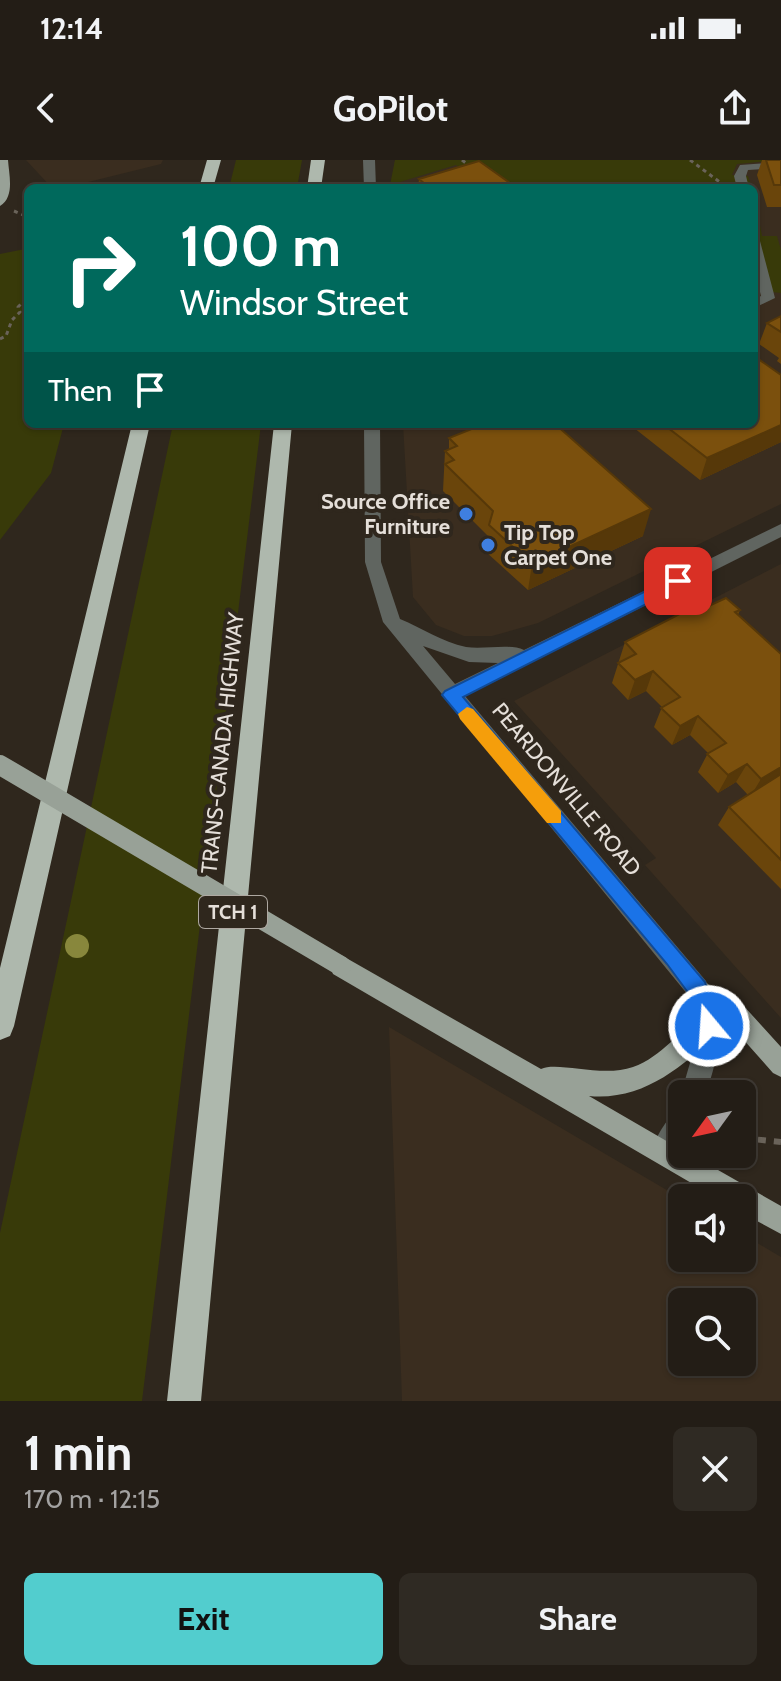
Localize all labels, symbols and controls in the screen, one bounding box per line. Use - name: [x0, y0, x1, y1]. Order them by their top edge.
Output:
- text: 12:14: [40, 10, 103, 47]
- icon: back: [24, 86, 68, 130]
- text: GoPilot: [333, 86, 448, 130]
- icon: share: [713, 86, 757, 130]
- text: 100 m: [180, 212, 341, 280]
- icon: right: [48, 216, 152, 320]
- text: Windsor Street: [180, 280, 408, 324]
- icon: arrive: [128, 368, 172, 412]
- text: Then: [48, 372, 112, 409]
- place label: Source Office Furniture: [321, 488, 450, 540]
- marker: Source Office Furniture: [457, 505, 475, 523]
- place label: Tip Top Carpet One: [504, 519, 612, 571]
- marker: Tip Top Carpet One: [479, 536, 497, 554]
- pin: [644, 547, 712, 615]
- icon: arrive: [656, 559, 700, 603]
- street label: TRANS-CANADA HIGHWAY: [195, 611, 250, 875]
- street label: PEARDONVILLE ROAD: [486, 697, 647, 881]
- road number: TCH 1: [199, 896, 267, 928]
- position arrow: [667, 984, 751, 1068]
- north arrow: [668, 1080, 756, 1168]
- map controls: [668, 1080, 756, 1376]
- button: sound: [668, 1184, 756, 1272]
- button: search: [668, 1288, 756, 1376]
- text: 1 min: [24, 1424, 132, 1482]
- button: close: [673, 1427, 757, 1511]
- text: 170 m · 12:15: [24, 1483, 160, 1515]
- button: Exit: [24, 1573, 383, 1665]
- button: Share: [399, 1573, 757, 1665]

